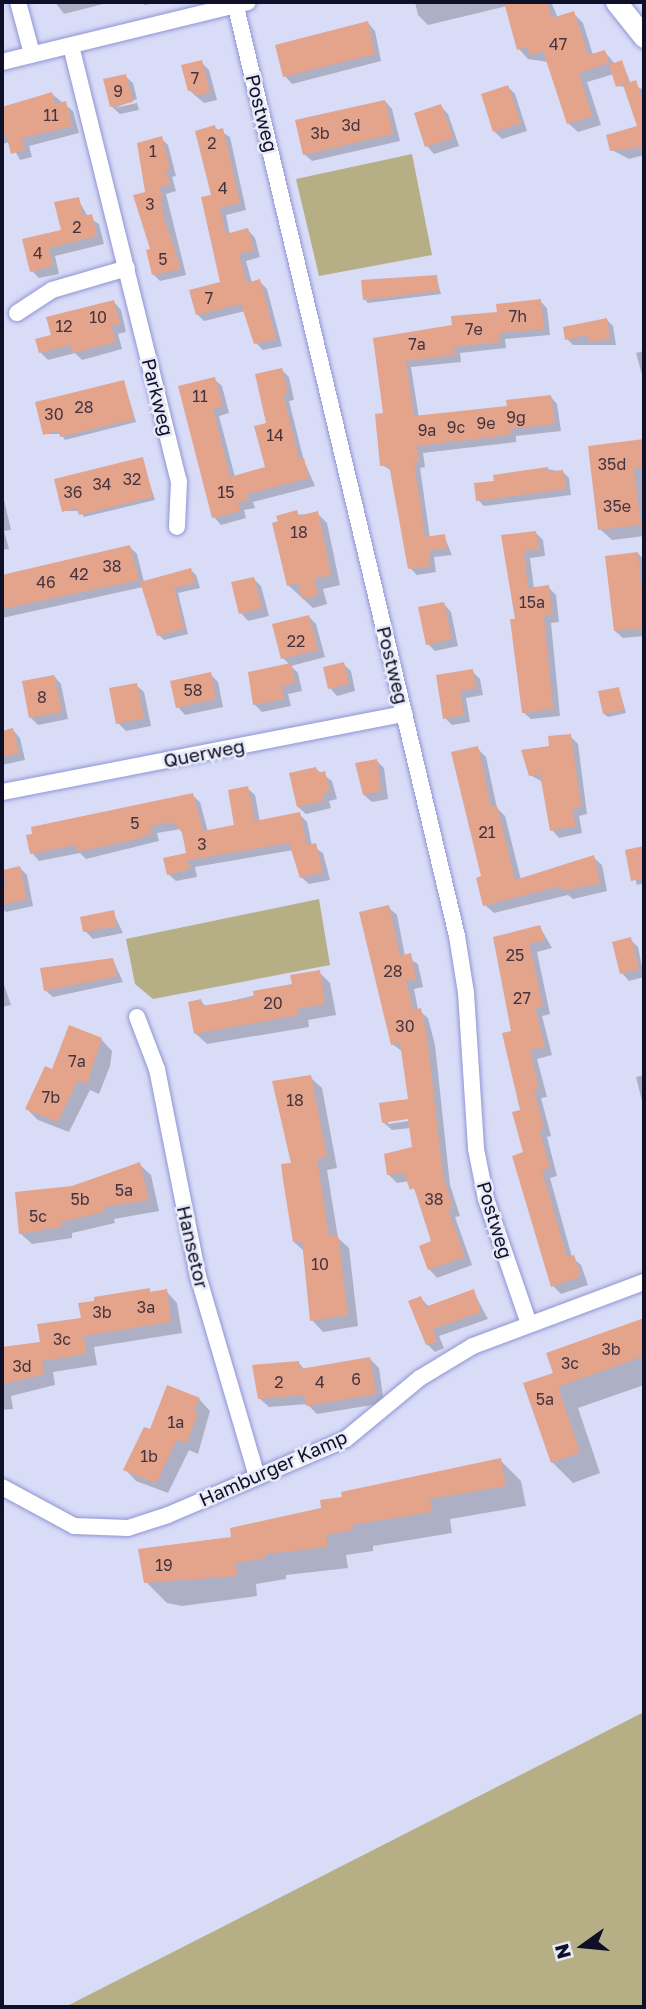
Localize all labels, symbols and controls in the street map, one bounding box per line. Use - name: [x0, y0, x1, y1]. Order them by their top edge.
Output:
- house number: 47: [549, 34, 567, 54]
- house number: 7: [191, 68, 199, 88]
- street label: Postweg: [241, 72, 283, 154]
- house number: 9: [113, 81, 123, 101]
- house number: 11: [43, 105, 59, 125]
- house number: 3d: [341, 115, 361, 135]
- house number: 3b: [310, 123, 330, 143]
- house number: 2: [207, 133, 217, 153]
- house number: 1: [149, 141, 157, 161]
- house number: 4: [218, 178, 228, 198]
- house number: 3: [145, 194, 155, 214]
- house number: 2: [72, 217, 82, 237]
- house number: 4: [33, 243, 43, 263]
- house number: 5: [158, 249, 168, 269]
- house number: 7: [205, 288, 213, 308]
- house number: 7h: [509, 306, 527, 326]
- house number: 10: [89, 307, 107, 327]
- house number: 12: [55, 316, 73, 336]
- house number: 7e: [465, 319, 483, 339]
- house number: 7a: [408, 334, 426, 354]
- street label: Parkweg: [137, 356, 179, 438]
- house number: 11: [192, 386, 208, 406]
- house number: 28: [74, 397, 94, 417]
- house number: 30: [44, 404, 64, 424]
- house number: 9g: [506, 407, 526, 427]
- house number: 9e: [477, 413, 495, 433]
- house number: 9c: [447, 417, 465, 437]
- house number: 9a: [418, 420, 436, 440]
- house number: 14: [266, 425, 284, 445]
- house number: 35d: [598, 454, 626, 474]
- house number: 32: [123, 469, 141, 489]
- house number: 34: [92, 474, 112, 494]
- house number: 36: [63, 482, 83, 502]
- house number: 15: [217, 482, 235, 502]
- house number: 35e: [603, 496, 631, 516]
- house number: 18: [290, 522, 308, 542]
- house number: 38: [102, 556, 122, 576]
- house number: 42: [69, 564, 89, 584]
- house number: 46: [36, 572, 56, 592]
- house number: 15a: [519, 592, 545, 612]
- street label: Postweg: [372, 624, 414, 706]
- house number: 22: [287, 631, 305, 651]
- house number: 58: [183, 680, 203, 700]
- house number: 8: [37, 687, 47, 707]
- street label: Querweg: [161, 734, 247, 772]
- house number: 5: [130, 813, 140, 833]
- house number: 21: [478, 822, 496, 842]
- house number: 3: [197, 834, 207, 854]
- house number: 25: [506, 945, 524, 965]
- house number: 28: [383, 961, 403, 981]
- house number: 27: [513, 988, 531, 1008]
- house number: 20: [263, 993, 283, 1013]
- house number: 30: [395, 1016, 415, 1036]
- house number: 7a: [68, 1051, 86, 1071]
- house number: 7b: [42, 1087, 60, 1107]
- house number: 18: [286, 1090, 304, 1110]
- street label: Postweg: [472, 1179, 518, 1261]
- house number: 5a: [115, 1180, 133, 1200]
- house number: 5b: [70, 1189, 90, 1209]
- house number: 38: [424, 1189, 444, 1209]
- street label: Hansetor: [172, 1203, 214, 1291]
- house number: 5c: [29, 1206, 47, 1226]
- house number: 10: [311, 1254, 329, 1274]
- house number: 3a: [137, 1297, 155, 1317]
- house number: 3b: [92, 1302, 112, 1322]
- house number: 3c: [53, 1329, 71, 1349]
- house number: 3b: [601, 1339, 621, 1359]
- house number: 3c: [561, 1353, 579, 1373]
- house number: 3d: [12, 1356, 32, 1376]
- house number: 6: [351, 1369, 361, 1389]
- house number: 2: [274, 1372, 284, 1392]
- house number: 4: [315, 1372, 325, 1392]
- house number: 5a: [536, 1389, 554, 1409]
- house number: 1a: [168, 1412, 184, 1432]
- street label: Hamburger Kamp: [196, 1425, 350, 1511]
- house number: 1b: [140, 1446, 158, 1466]
- house number: 19: [155, 1555, 173, 1575]
- north arrow: [548, 1911, 618, 1981]
- text: N: [549, 1942, 575, 1962]

